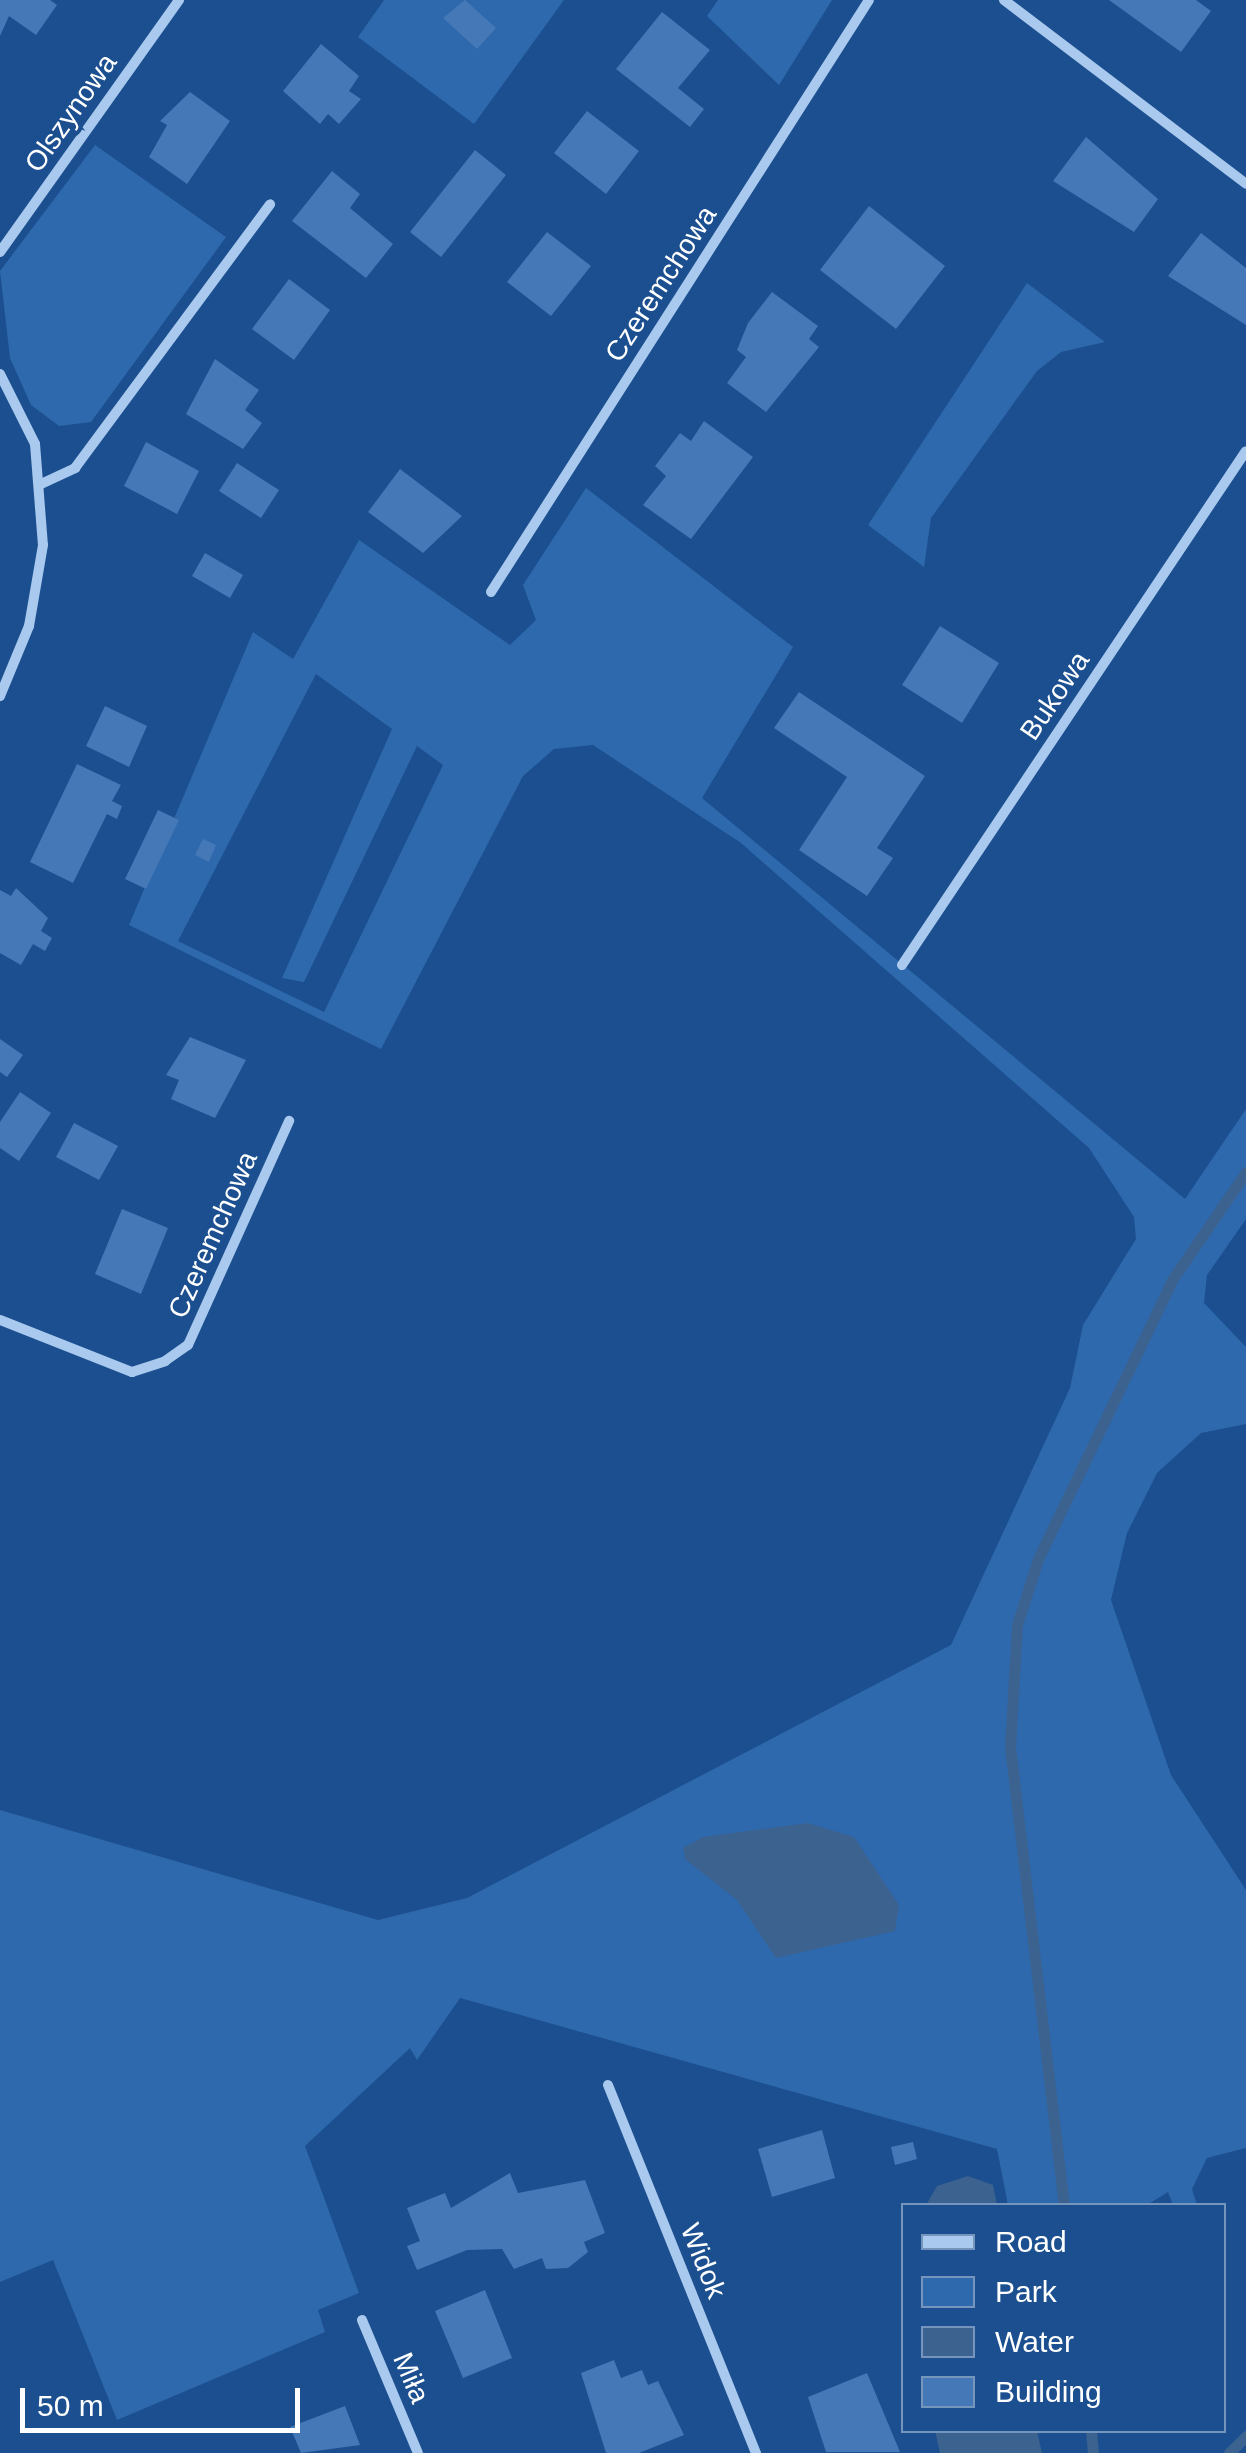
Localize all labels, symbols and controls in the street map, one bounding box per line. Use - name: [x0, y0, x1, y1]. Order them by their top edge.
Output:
- street label: Olszynowa: [18, 47, 124, 179]
- street label: Czeremchowa: [598, 200, 724, 368]
- street label: Bukowa: [1013, 645, 1097, 747]
- street label: Czeremchowa: [161, 1146, 265, 1324]
- legend: [901, 2203, 1226, 2433]
- street label: Widok: [673, 2219, 733, 2303]
- text: Road: [995, 2225, 1067, 2258]
- text: Park: [995, 2275, 1057, 2308]
- text: Water: [995, 2325, 1074, 2358]
- street label: Miła: [386, 2348, 436, 2408]
- scale bar: [25, 2368, 305, 2430]
- text: Building: [995, 2375, 1102, 2408]
- text: 50 m: [37, 2389, 104, 2422]

